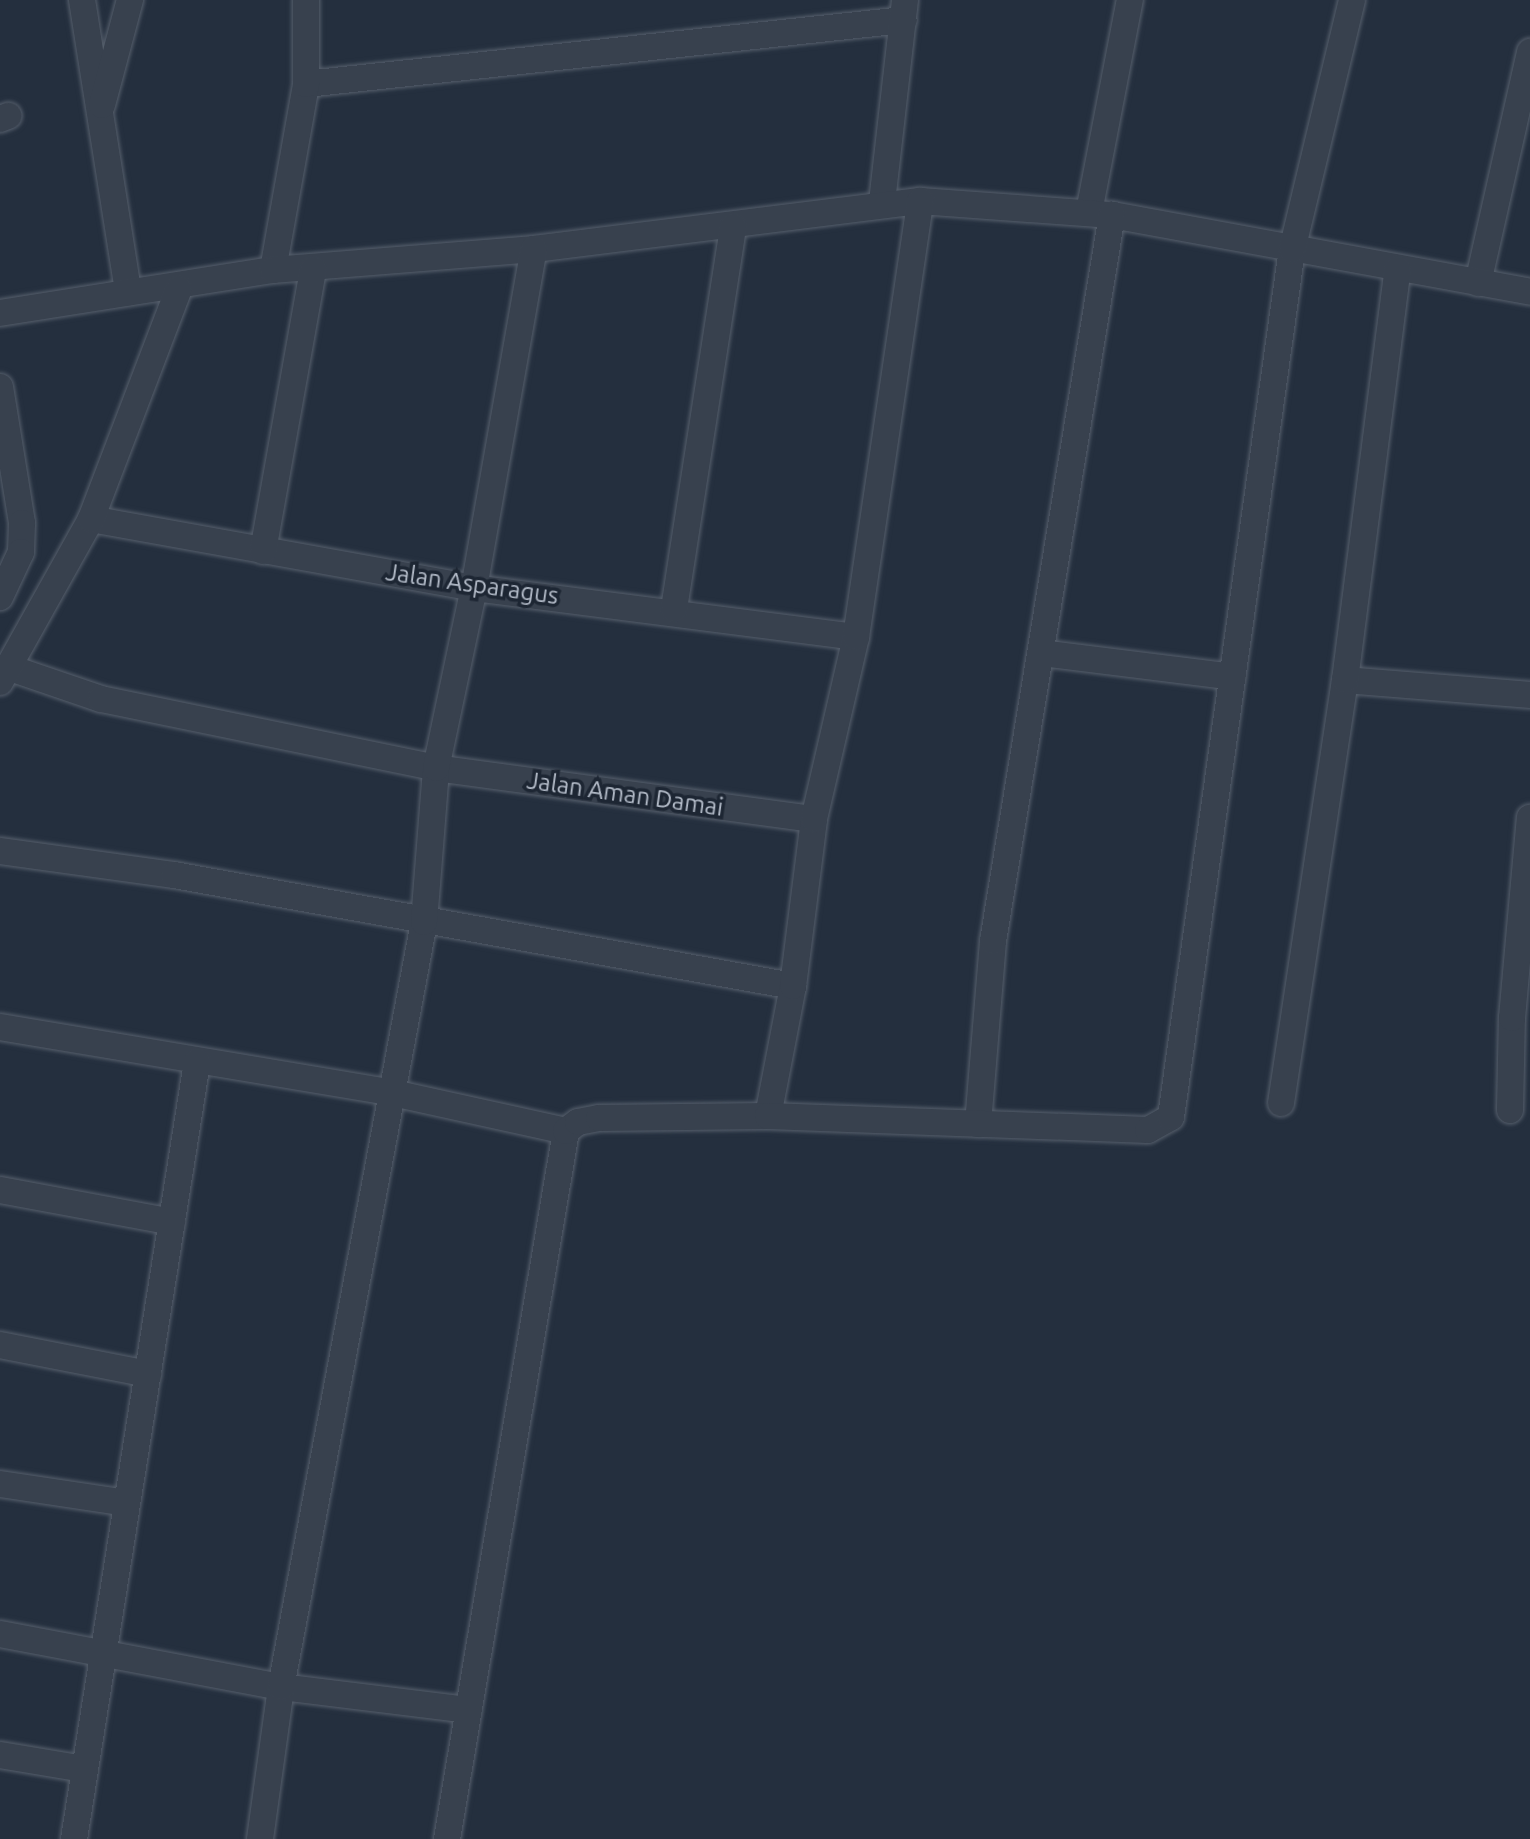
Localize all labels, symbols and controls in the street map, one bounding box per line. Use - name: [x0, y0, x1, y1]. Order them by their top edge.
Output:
- street label: Jalan Asparagus: [384, 558, 560, 610]
- street label: Jalan Aman Damai: [525, 766, 725, 822]

